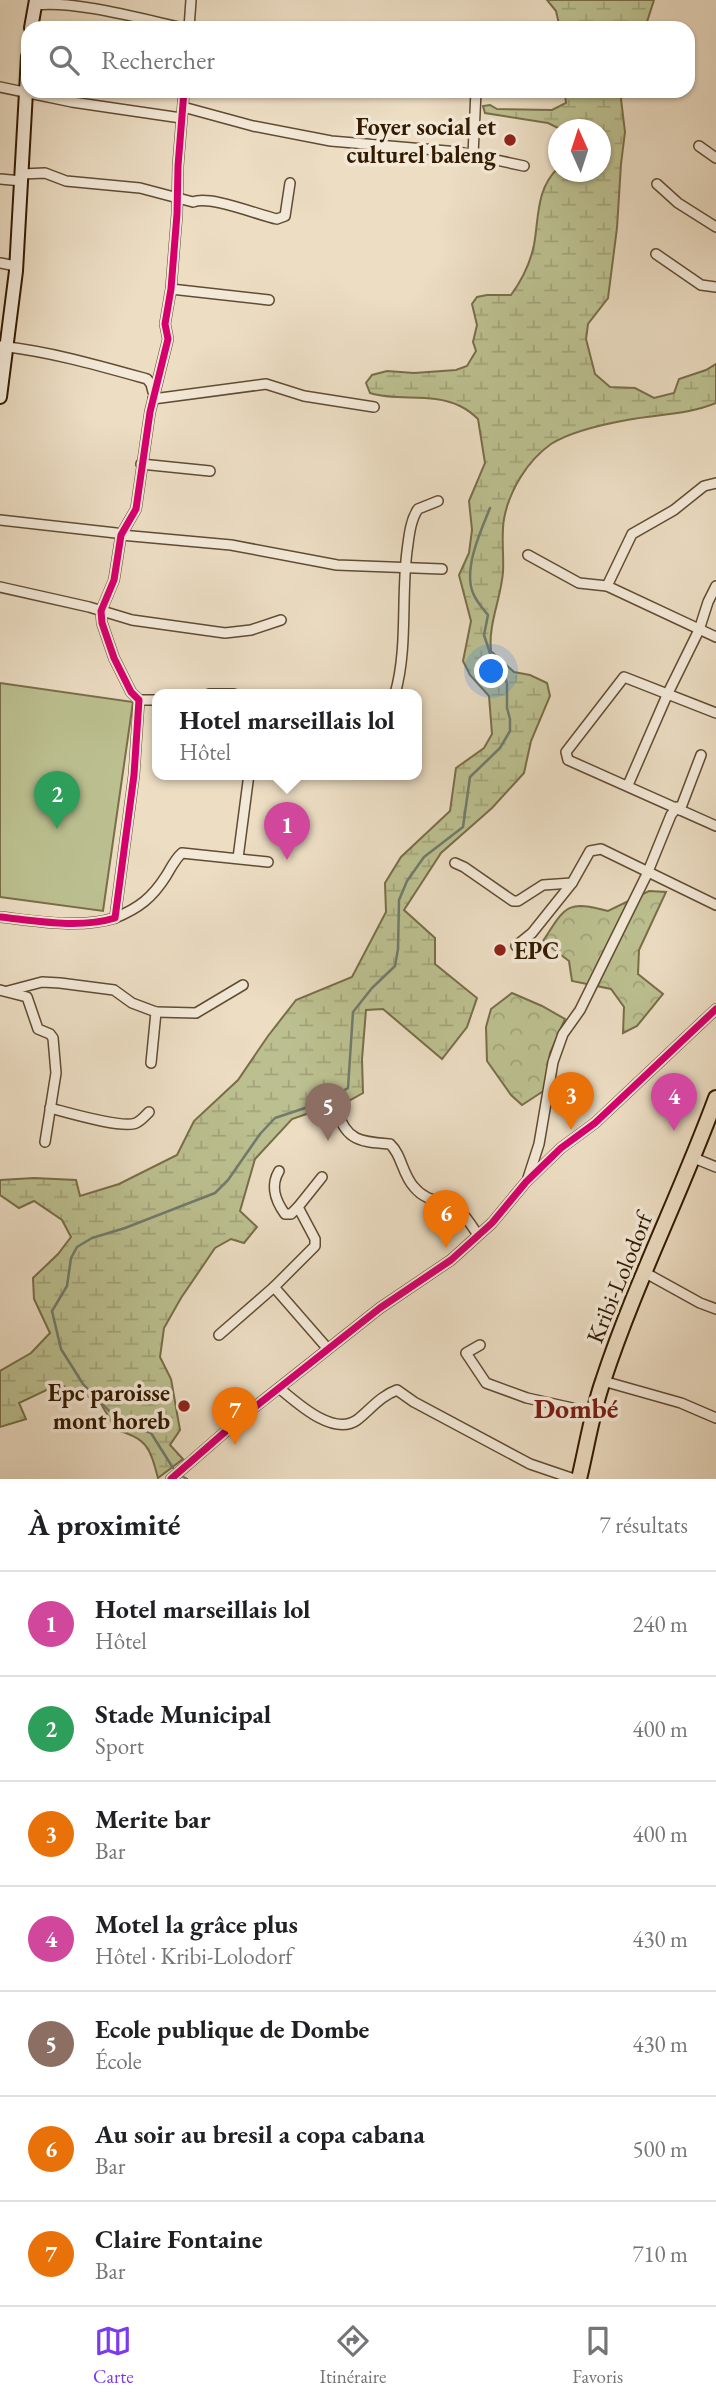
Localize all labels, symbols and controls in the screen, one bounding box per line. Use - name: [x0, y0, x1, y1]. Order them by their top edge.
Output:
- search box: [21, 21, 695, 98]
- icon: search: [45, 41, 83, 79]
- text: Rechercher: [101, 43, 215, 77]
- place label: Foyer social et culturel baleng: [347, 111, 497, 171]
- north arrow: [548, 119, 611, 182]
- marker: Foyer social et culturel baleng: [502, 132, 518, 148]
- your location: [474, 654, 508, 688]
- popup: [152, 689, 422, 780]
- text: Hotel marseillais lol: [179, 703, 395, 737]
- text: Hôtel: [179, 737, 231, 767]
- pin: 2: [34, 771, 80, 829]
- pin: 1: [264, 802, 310, 860]
- place label: EPC: [514, 935, 559, 966]
- marker: EPC: [492, 942, 508, 958]
- pin: 3: [548, 1072, 594, 1130]
- pin: 4: [651, 1073, 697, 1131]
- pin: 5: [305, 1083, 351, 1141]
- pin: 6: [423, 1190, 469, 1248]
- street label: Kribi-Lolodorf: [579, 1205, 660, 1348]
- place label: Epc paroisse mont horeb: [48, 1377, 170, 1436]
- pin: 7: [212, 1387, 258, 1445]
- district label: Dombé: [534, 1390, 618, 1426]
- marker: Epc paroisse mont horeb: [176, 1398, 192, 1414]
- text: À proximité: [28, 1505, 180, 1544]
- text: 7 résultats: [600, 1510, 688, 1540]
- text: Hotel marseillais lol: [95, 1592, 310, 1626]
- text: 1: [45, 1609, 57, 1639]
- text: 240 m: [632, 1609, 688, 1639]
- text: Hôtel: [95, 1626, 147, 1656]
- text: Stade Municipal: [95, 1697, 271, 1731]
- text: 2: [45, 1714, 57, 1744]
- text: 400 m: [632, 1714, 688, 1744]
- text: Sport: [95, 1731, 144, 1761]
- text: Merite bar: [95, 1802, 211, 1836]
- text: 3: [45, 1819, 57, 1849]
- text: 400 m: [632, 1819, 688, 1849]
- text: Bar: [95, 1836, 125, 1866]
- text: Motel la grâce plus: [95, 1907, 298, 1941]
- text: 4: [45, 1924, 57, 1954]
- text: 430 m: [632, 1924, 688, 1954]
- text: Hôtel · Kribi-Lolodorf: [95, 1941, 293, 1971]
- text: Ecole publique de Dombe: [95, 2012, 369, 2046]
- text: 5: [45, 2029, 57, 2059]
- text: 430 m: [632, 2029, 688, 2059]
- text: École: [95, 2046, 142, 2076]
- text: Au soir au bresil a copa cabana: [95, 2117, 425, 2151]
- text: 6: [45, 2134, 57, 2164]
- text: 500 m: [632, 2134, 688, 2164]
- text: Bar: [95, 2151, 125, 2181]
- text: Claire Fontaine: [95, 2222, 263, 2256]
- text: 7: [45, 2239, 57, 2269]
- text: 710 m: [632, 2239, 688, 2269]
- text: Bar: [95, 2256, 125, 2286]
- tab: Carte: [93, 2322, 134, 2389]
- tab: Itinéraire: [320, 2322, 386, 2389]
- tab: Favoris: [572, 2322, 623, 2389]

